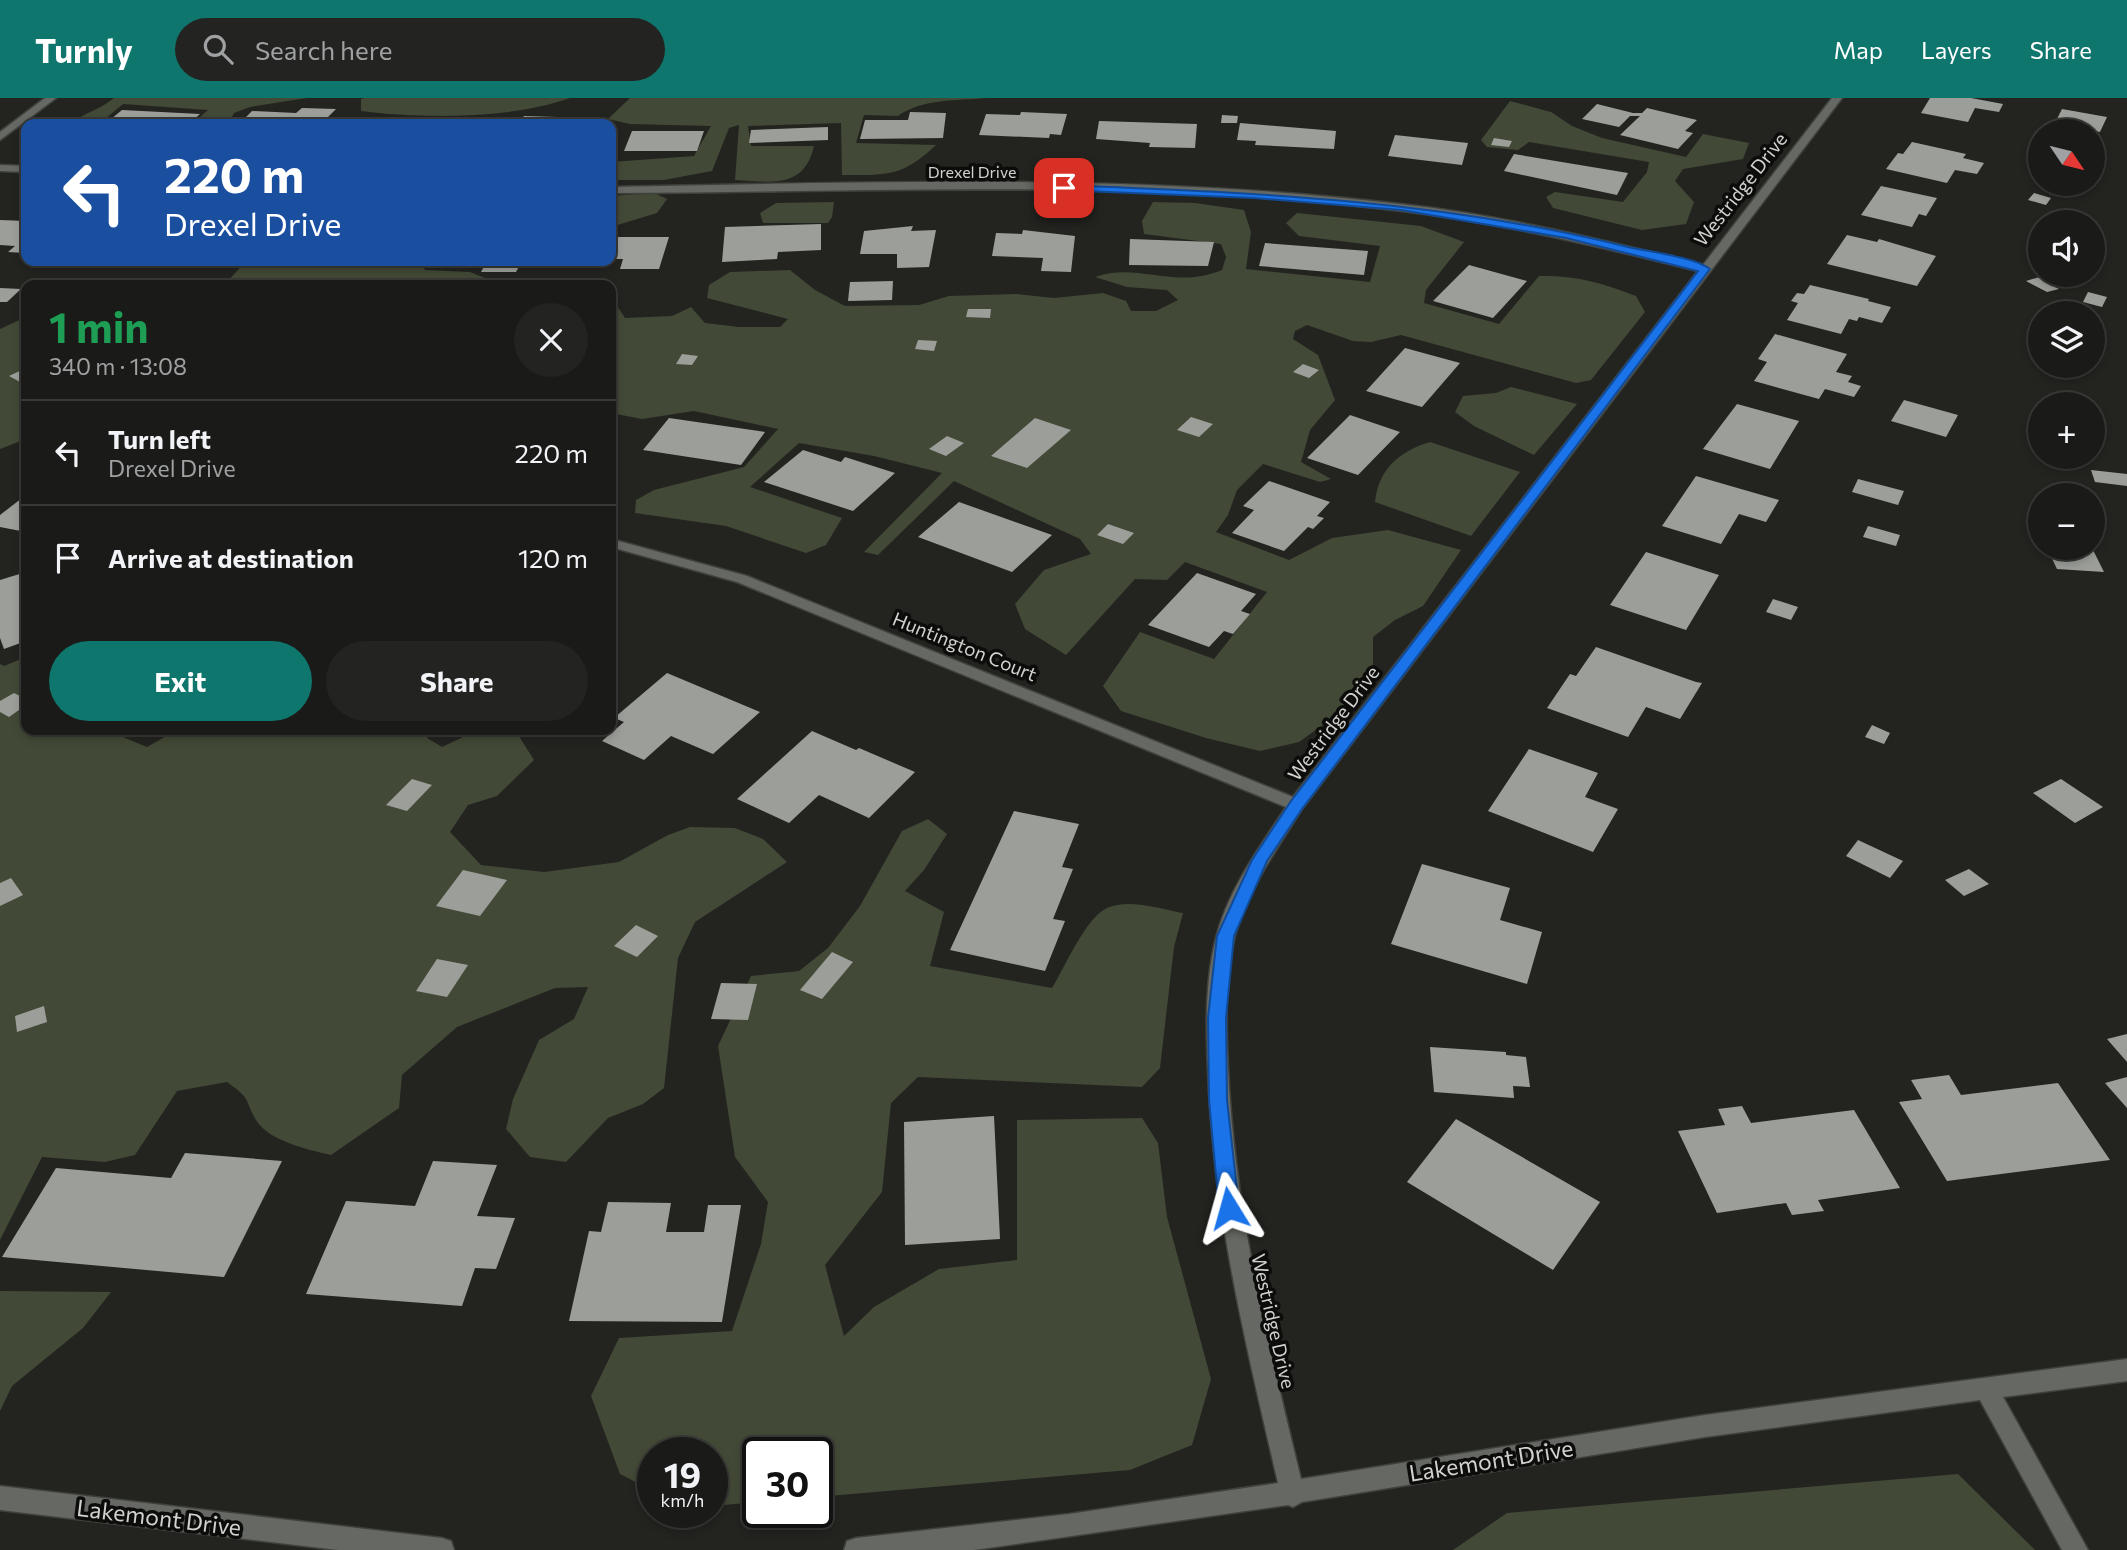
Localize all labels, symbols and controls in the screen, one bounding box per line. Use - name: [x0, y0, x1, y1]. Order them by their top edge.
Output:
- search box: [175, 18, 665, 81]
- text: Turnly: [35, 29, 133, 70]
- icon: search: [199, 30, 237, 68]
- text: Search here: [255, 34, 392, 65]
- text: Map: [1834, 35, 1883, 64]
- text: Layers: [1921, 35, 1992, 64]
- text: Share: [2030, 35, 2092, 64]
- north arrow: [2028, 119, 2105, 196]
- map controls: [2028, 119, 2105, 560]
- street label: Westridge Drive: [1689, 128, 1791, 250]
- text: 220 m: [164, 143, 304, 203]
- icon: left: [49, 147, 140, 238]
- pin: [1034, 158, 1094, 218]
- street label: Drexel Drive: [928, 162, 1016, 181]
- icon: arrive: [1045, 169, 1083, 207]
- text: Drexel Drive: [164, 203, 341, 243]
- button: sound: [2028, 210, 2105, 287]
- text: 1 min: [49, 300, 149, 352]
- button: layers: [2028, 301, 2105, 378]
- button: close: [514, 303, 588, 377]
- text: 340 m · 13:08: [49, 352, 187, 380]
- button: +: [2028, 392, 2105, 469]
- text: Turn left: [108, 423, 211, 454]
- icon: left: [49, 434, 87, 472]
- text: 220 m: [515, 437, 588, 468]
- text: Drexel Drive: [108, 454, 236, 482]
- button: −: [2028, 483, 2105, 560]
- icon: arrive: [49, 539, 87, 577]
- text: Arrive at destination: [108, 542, 354, 573]
- text: 120 m: [518, 542, 588, 573]
- street label: Huntington Court: [890, 607, 1041, 685]
- button: Exit: [49, 641, 312, 721]
- button: Share: [326, 641, 588, 721]
- street label: Westridge Drive: [1282, 661, 1384, 785]
- position arrow: [1192, 1171, 1266, 1245]
- street label: Westridge Drive: [1247, 1251, 1301, 1391]
- street label: Lakemont Drive: [1407, 1433, 1575, 1487]
- speed limit sign: 30: [742, 1437, 833, 1528]
- text: 19: [664, 1452, 701, 1495]
- text: km/h: [661, 1489, 704, 1511]
- street label: Lakemont Drive: [75, 1493, 243, 1541]

